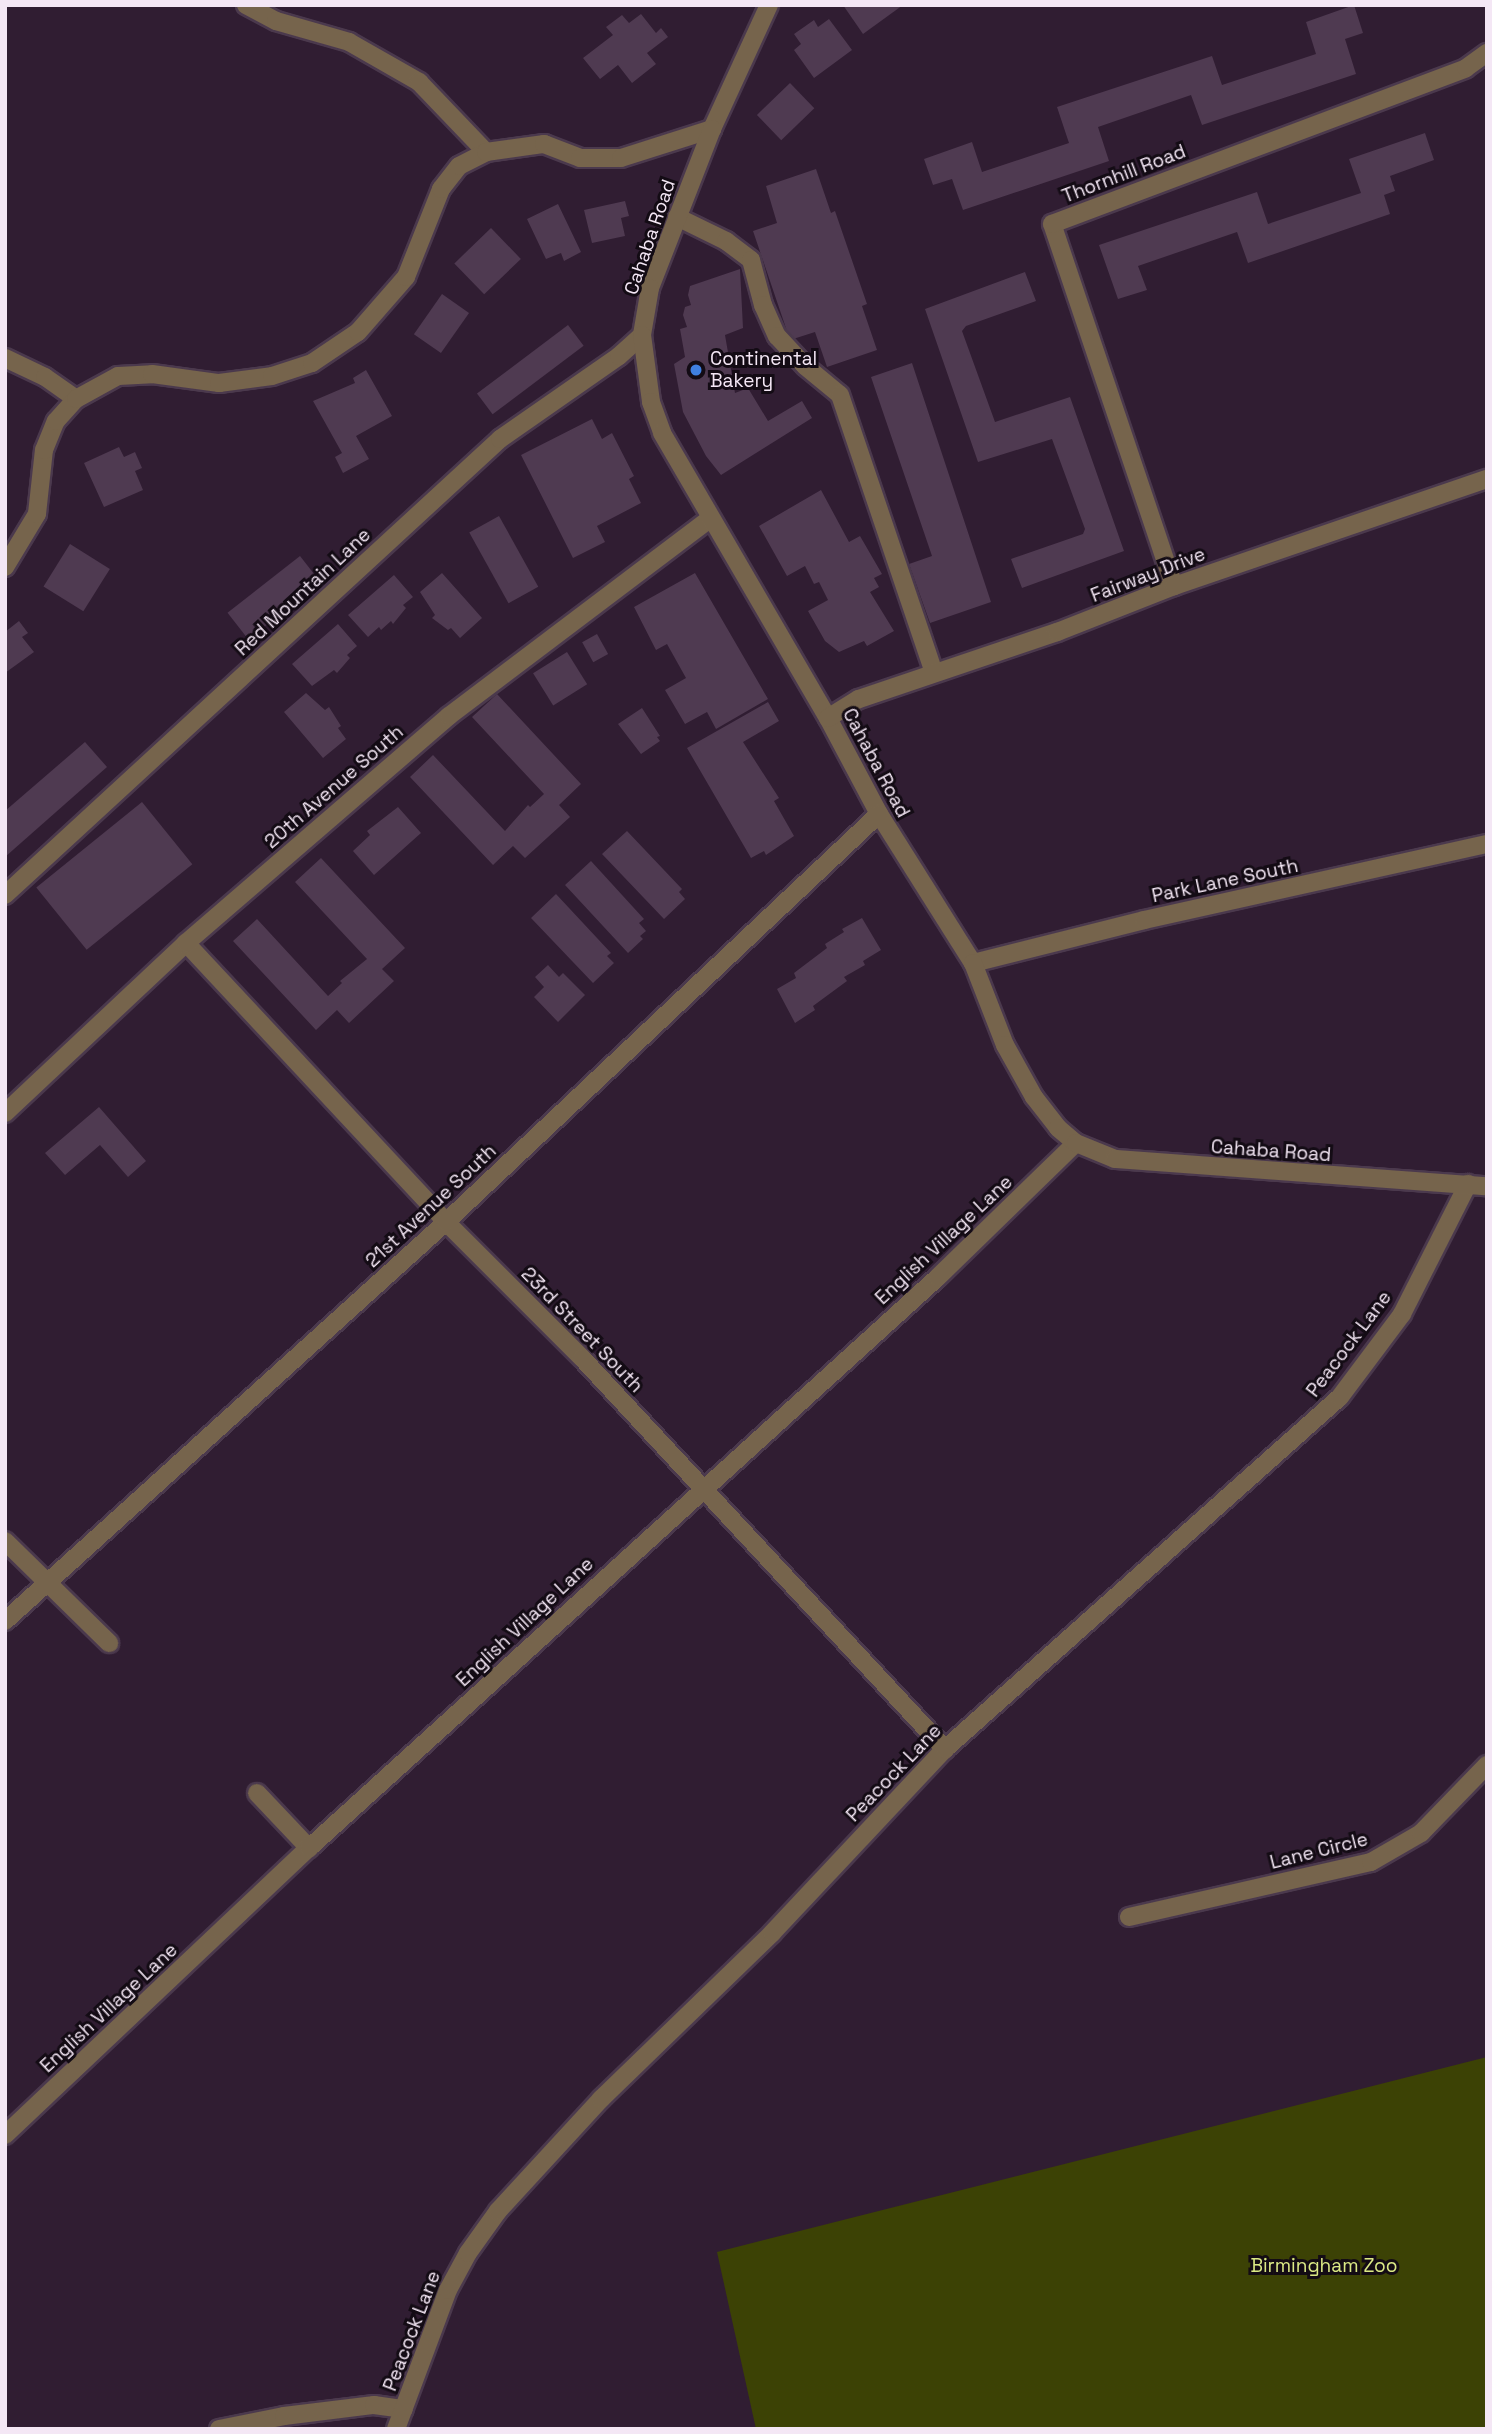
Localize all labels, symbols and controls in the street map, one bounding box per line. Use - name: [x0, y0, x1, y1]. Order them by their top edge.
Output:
- street label: Thornhill Road: [1059, 140, 1189, 208]
- street label: Cahaba Road: [620, 176, 680, 298]
- place label: Continental Bakery: [710, 348, 817, 392]
- marker: Continental Bakery: [688, 362, 704, 378]
- street label: Red Mountain Lane: [231, 523, 375, 661]
- street label: Fairway Drive: [1088, 543, 1208, 607]
- street label: Cahaba Road: [838, 705, 914, 821]
- street label: 20th Avenue South: [260, 721, 408, 853]
- street label: Park Lane South: [1150, 854, 1300, 908]
- street label: Cahaba Road: [1210, 1135, 1332, 1167]
- street label: 21st Avenue South: [361, 1140, 501, 1272]
- street label: English Village Lane: [871, 1171, 1017, 1309]
- street label: 23rd Street South: [516, 1263, 648, 1397]
- street label: Peacock Lane: [1302, 1287, 1396, 1401]
- street label: English Village Lane: [452, 1553, 598, 1691]
- street label: Peacock Lane: [842, 1719, 946, 1827]
- street label: Lane Circle: [1268, 1828, 1370, 1874]
- street label: English Village Lane: [36, 1939, 182, 2077]
- park label: Birmingham Zoo: [1250, 2255, 1398, 2277]
- street label: Peacock Lane: [379, 2268, 445, 2394]

